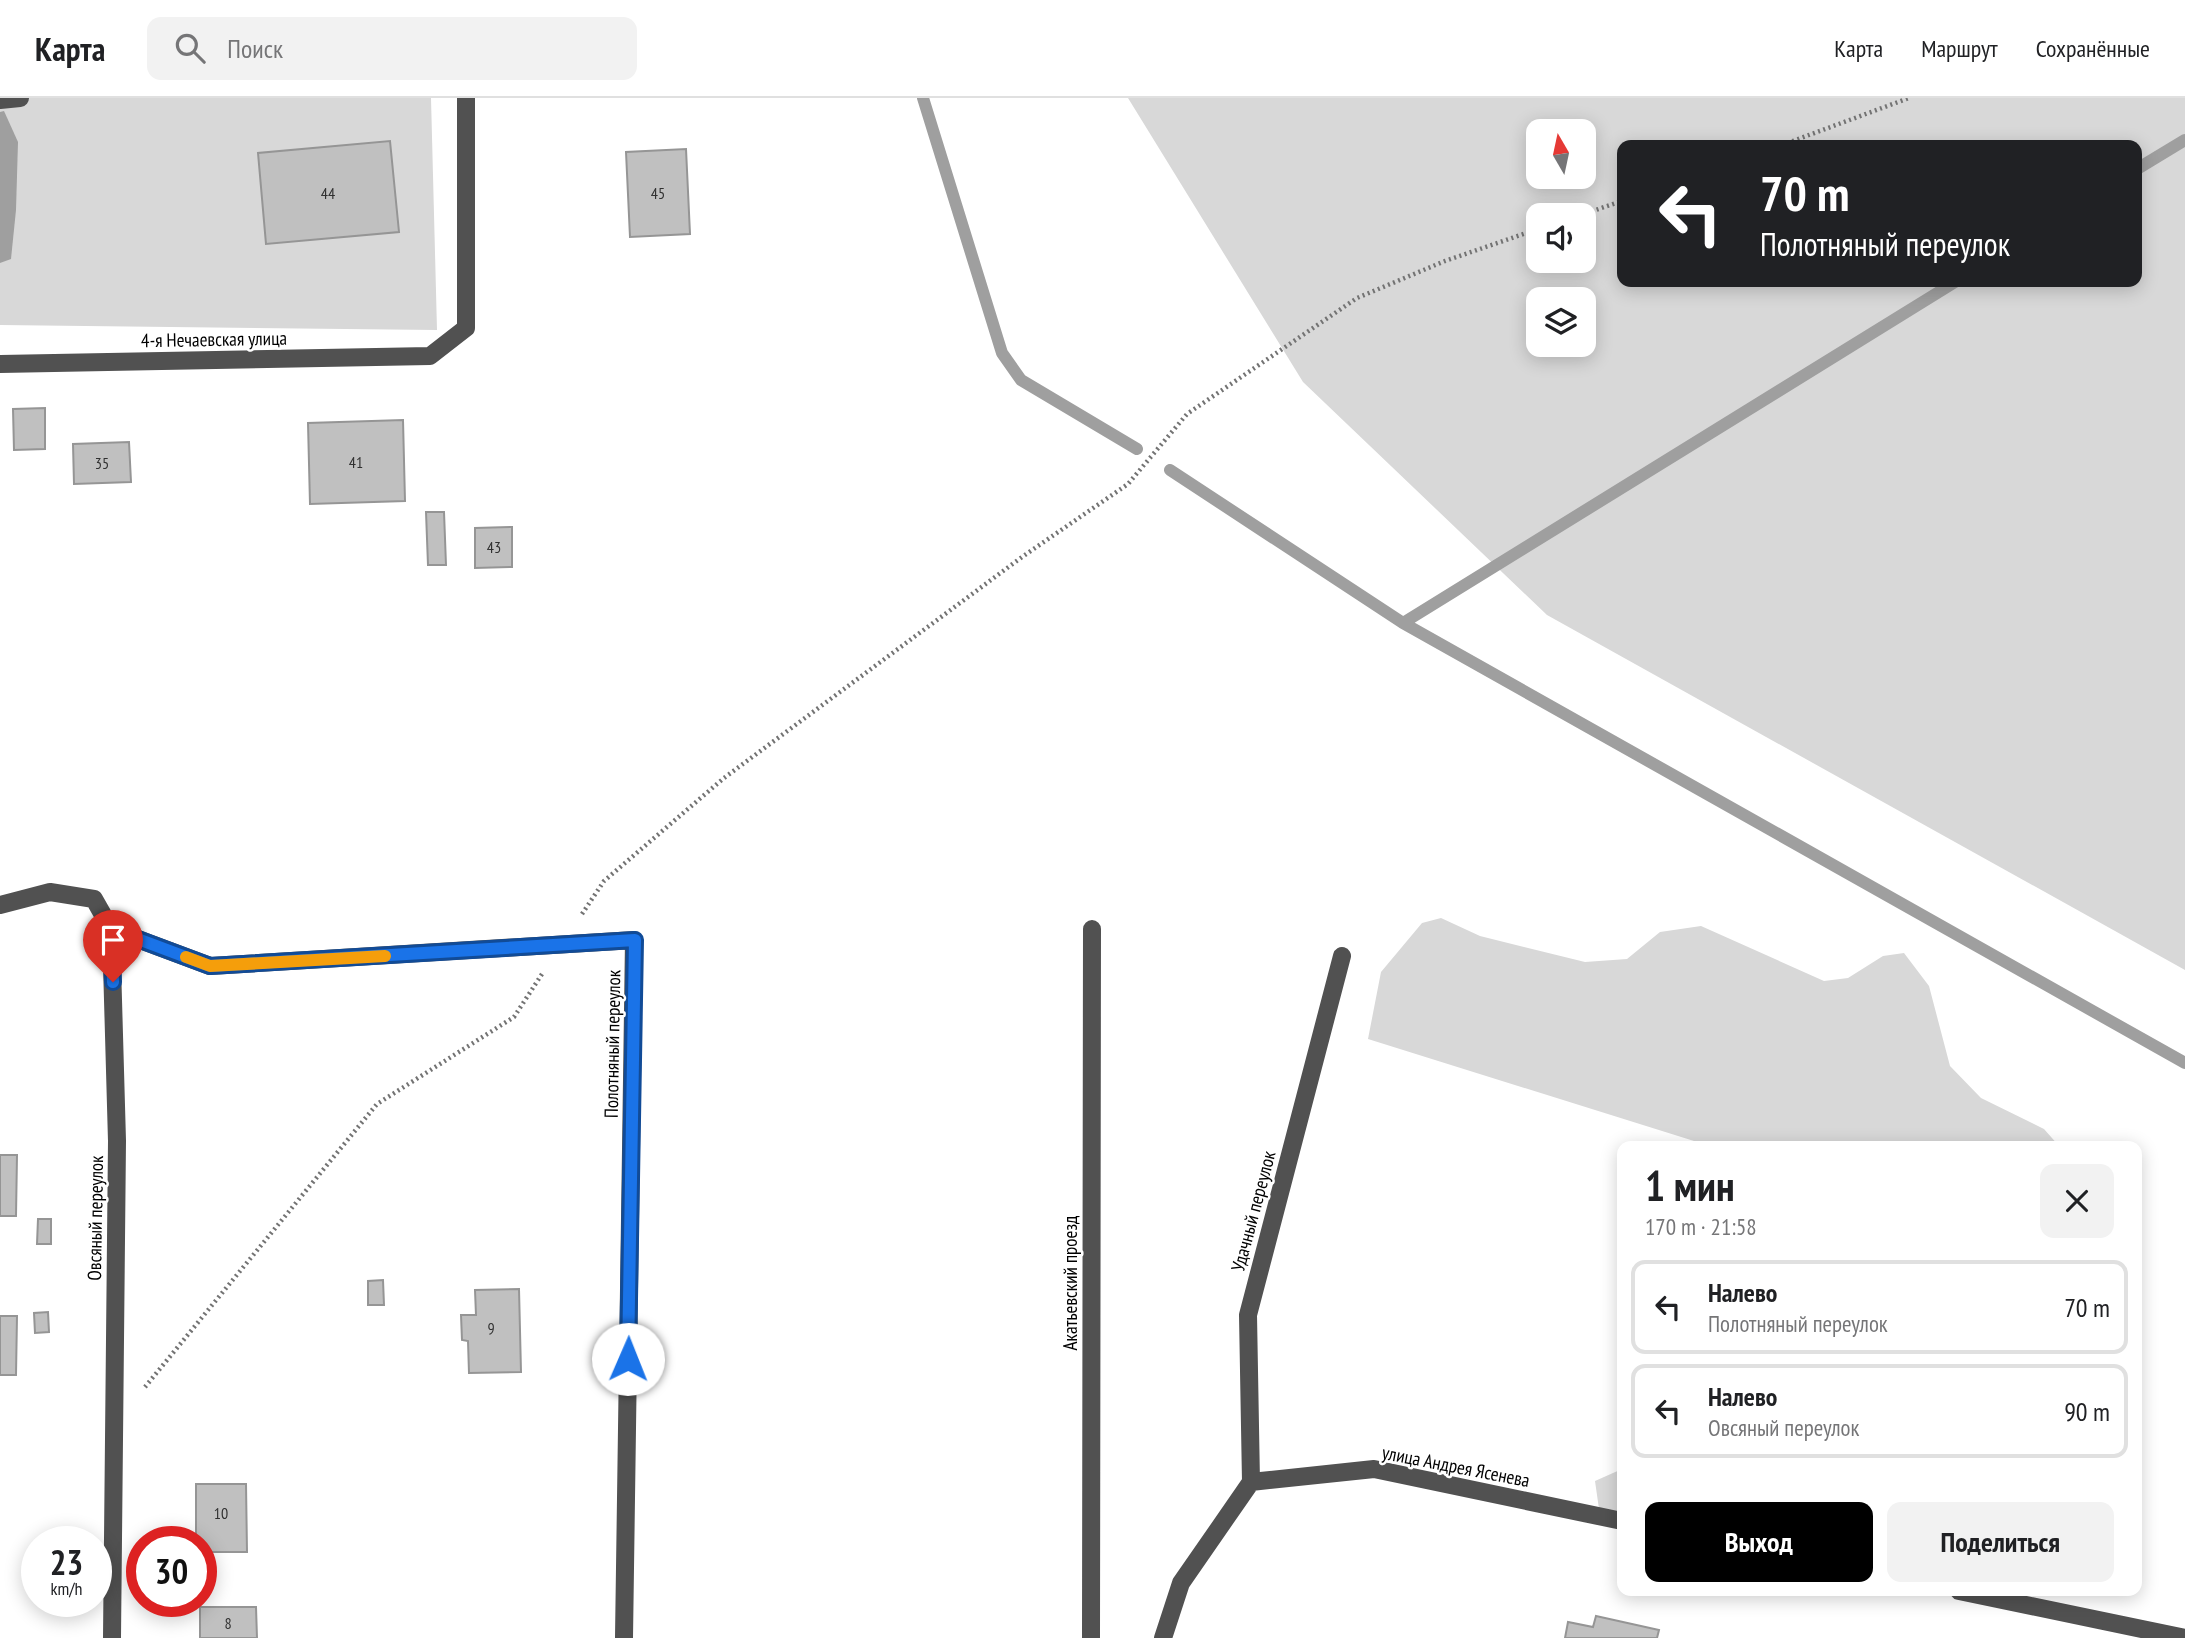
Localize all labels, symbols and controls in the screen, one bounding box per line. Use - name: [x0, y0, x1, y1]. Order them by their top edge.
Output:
- search box: [147, 17, 637, 80]
- text: Карта: [35, 27, 105, 70]
- icon: search: [171, 29, 209, 67]
- text: Поиск: [227, 32, 283, 65]
- text: Карта: [1834, 33, 1883, 64]
- text: Маршрут: [1921, 33, 1998, 64]
- text: Сохранённые: [2036, 33, 2150, 64]
- north arrow: [1526, 119, 1596, 189]
- map controls: [1526, 119, 1596, 357]
- text: 70 m: [1760, 161, 1849, 225]
- icon: left: [1645, 168, 1736, 259]
- house number: 44: [321, 183, 335, 203]
- house number: 45: [651, 183, 665, 203]
- button: sound: [1526, 203, 1596, 273]
- text: Полотняный переулок: [1760, 223, 2010, 265]
- button: layers: [1526, 287, 1596, 357]
- street label: 4-я Нечаевская улица: [141, 326, 287, 352]
- house number: 41: [349, 452, 363, 472]
- house number: 35: [95, 453, 109, 473]
- house number: 43: [487, 537, 501, 557]
- pin: [83, 910, 143, 982]
- icon: arrive: [94, 921, 132, 959]
- street label: Полотняный переулок: [599, 969, 625, 1118]
- street label: Удачный переулок: [1225, 1148, 1281, 1274]
- street label: Овсяный переулок: [82, 1155, 108, 1281]
- text: 1 мин: [1645, 1158, 1735, 1213]
- button: close: [2040, 1164, 2114, 1238]
- text: 170 m · 21:58: [1645, 1212, 1757, 1241]
- street label: Акатьевский проезд: [1058, 1215, 1082, 1350]
- text: Налево: [1708, 1276, 1777, 1309]
- icon: left: [1649, 1288, 1687, 1326]
- text: 70 m: [2064, 1291, 2110, 1324]
- text: Полотняный переулок: [1708, 1309, 1888, 1338]
- house number: 9: [487, 1318, 495, 1338]
- position arrow: [591, 1322, 665, 1396]
- text: Налево: [1708, 1380, 1777, 1413]
- icon: left: [1649, 1392, 1687, 1430]
- text: 90 m: [2064, 1395, 2110, 1428]
- text: Овсяный переулок: [1708, 1413, 1859, 1442]
- street label: улица Андрея Ясенева: [1380, 1440, 1532, 1492]
- button: Выход: [1645, 1502, 1873, 1582]
- button: Поделиться: [1887, 1502, 2114, 1582]
- house number: 10: [214, 1503, 228, 1523]
- speed limit sign: 30: [126, 1526, 217, 1617]
- text: 23: [50, 1539, 83, 1585]
- text: km/h: [51, 1577, 82, 1600]
- house number: 8: [224, 1613, 232, 1633]

